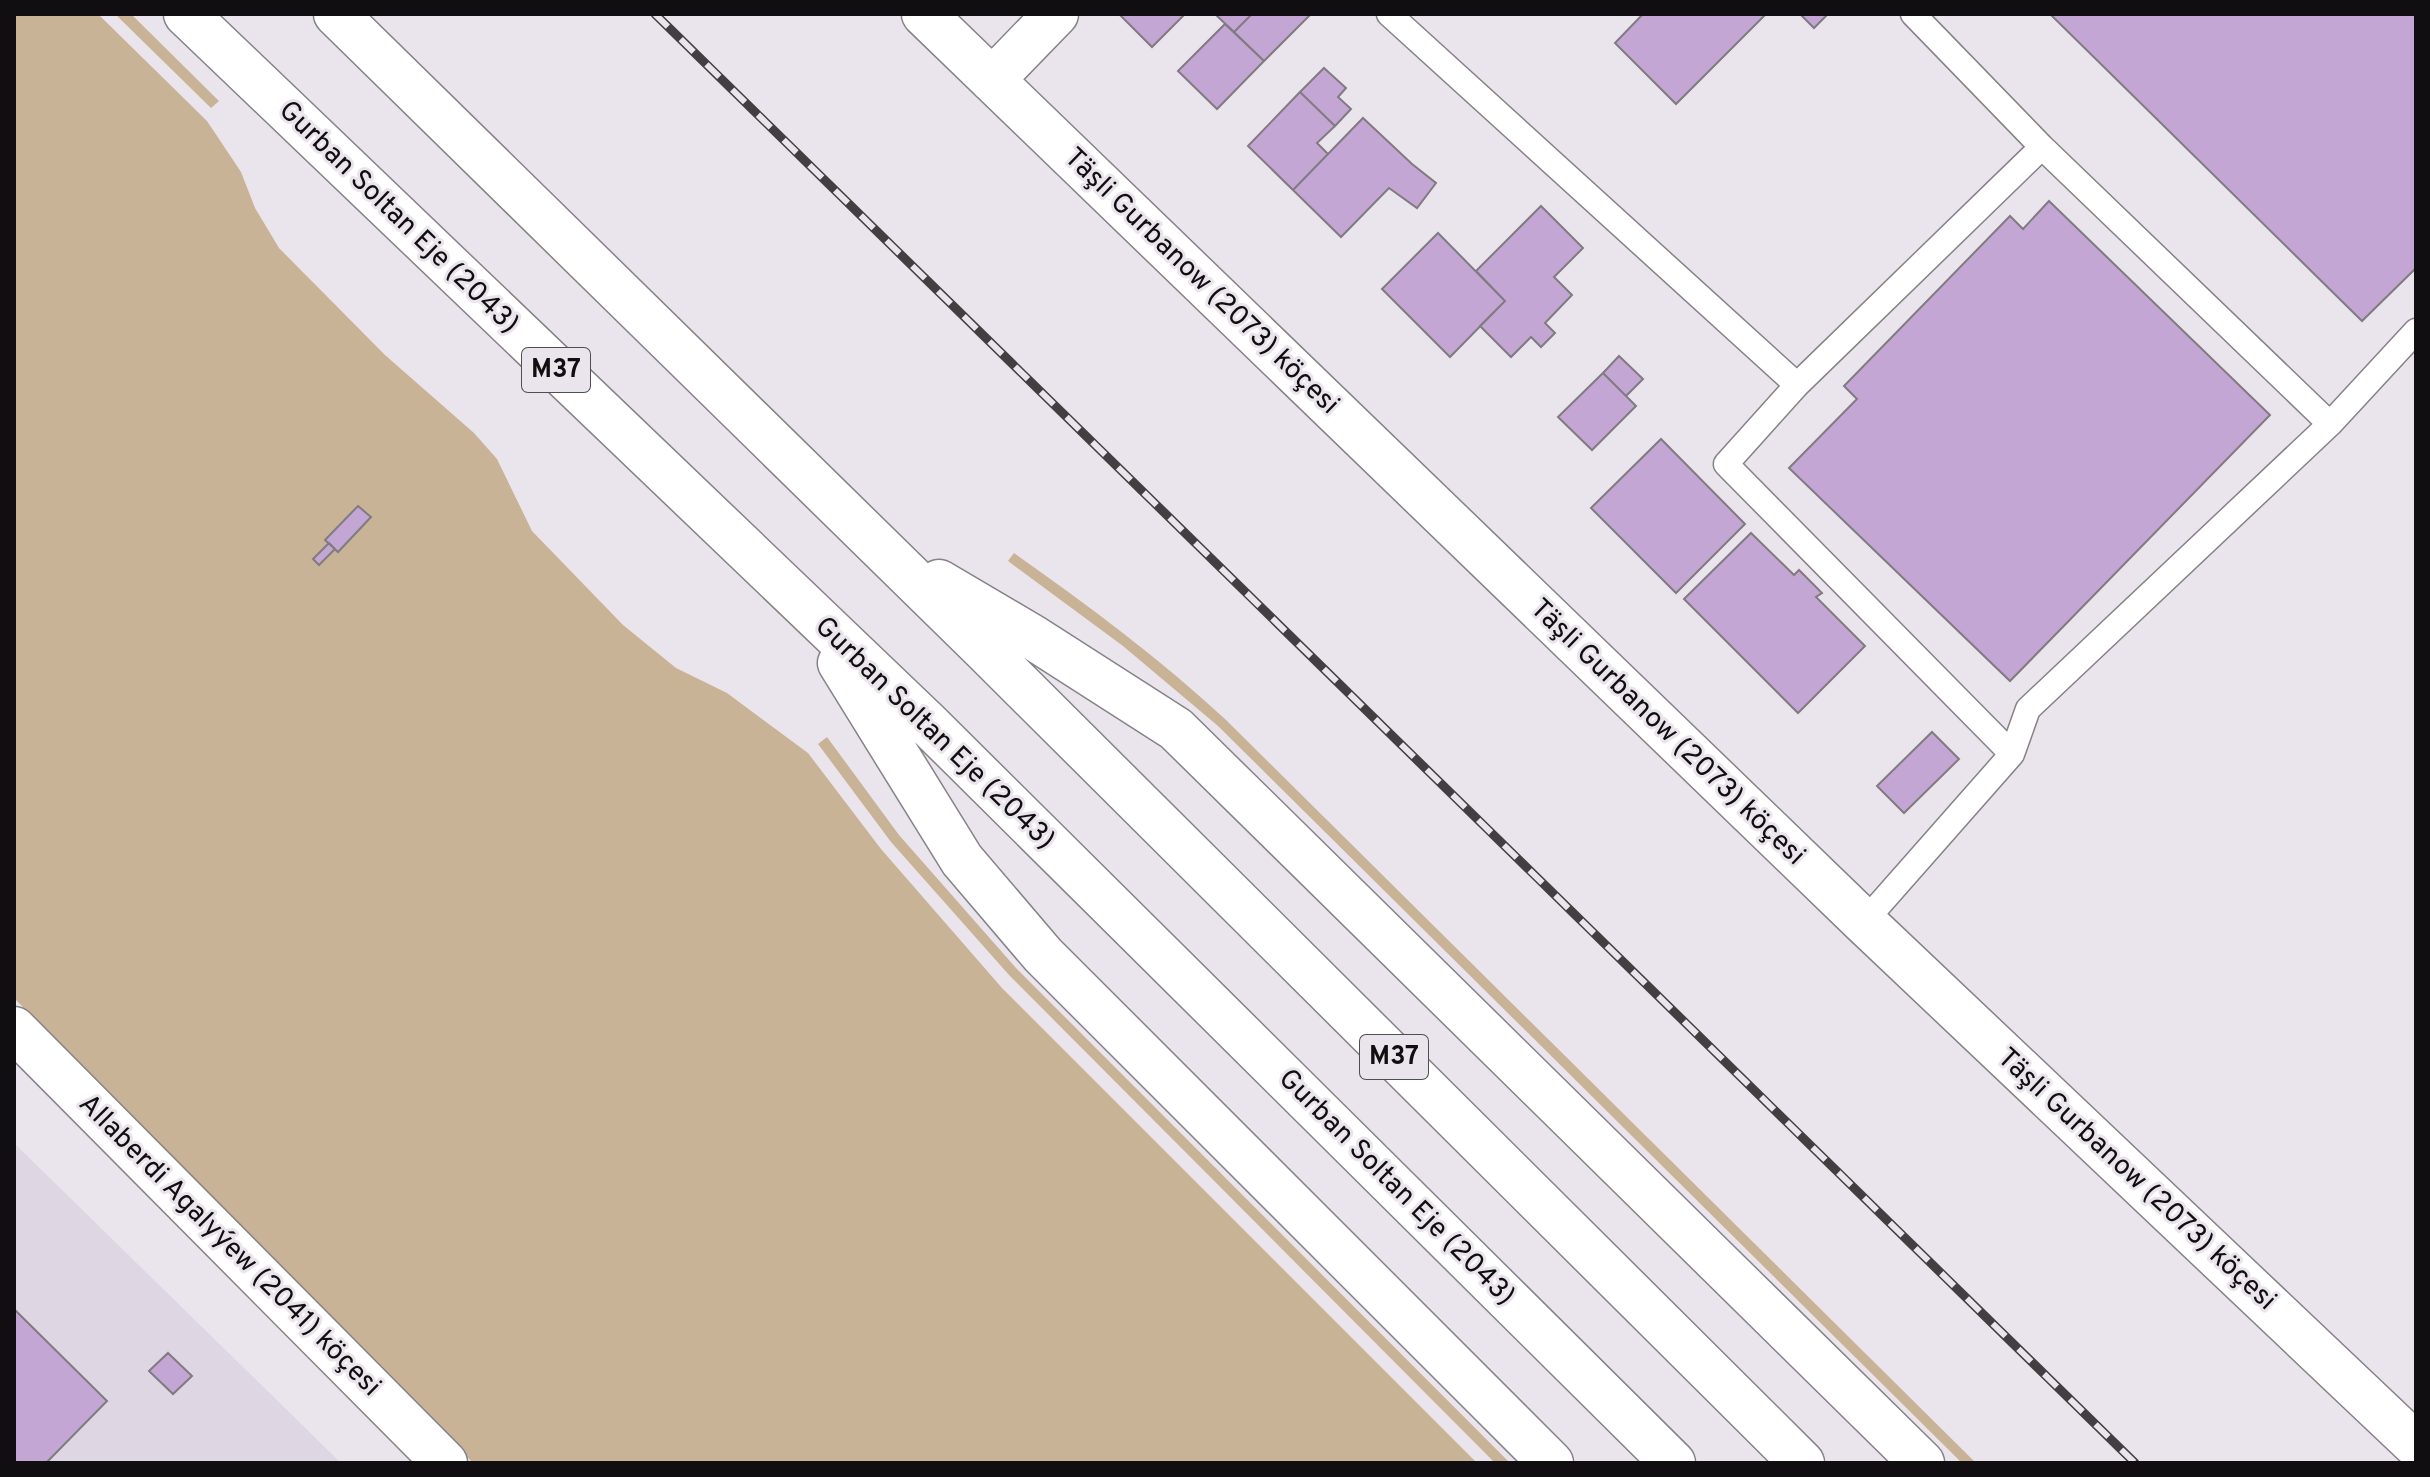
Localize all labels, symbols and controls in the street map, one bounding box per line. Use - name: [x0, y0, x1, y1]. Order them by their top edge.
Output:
- street label: Gurban Soltan Eje (2043): [270, 94, 526, 342]
- street label: Täşli Gurbanow (2073) köçesi: [1056, 141, 1346, 423]
- road number: M37: [522, 348, 590, 392]
- street label: Täşli Gurbanow (2073) köçesi: [1522, 592, 1812, 874]
- street label: Gurban Soltan Eje (2043): [806, 610, 1062, 858]
- road number: M37: [1360, 1035, 1428, 1079]
- street label: Täşli Gurbanow (2073) köçesi: [1989, 1041, 2283, 1319]
- street label: Gurban Soltan Eje (2043): [1270, 1062, 1522, 1314]
- street label: Allaberdi Agalyýew (2041) köçesi: [70, 1087, 388, 1405]

